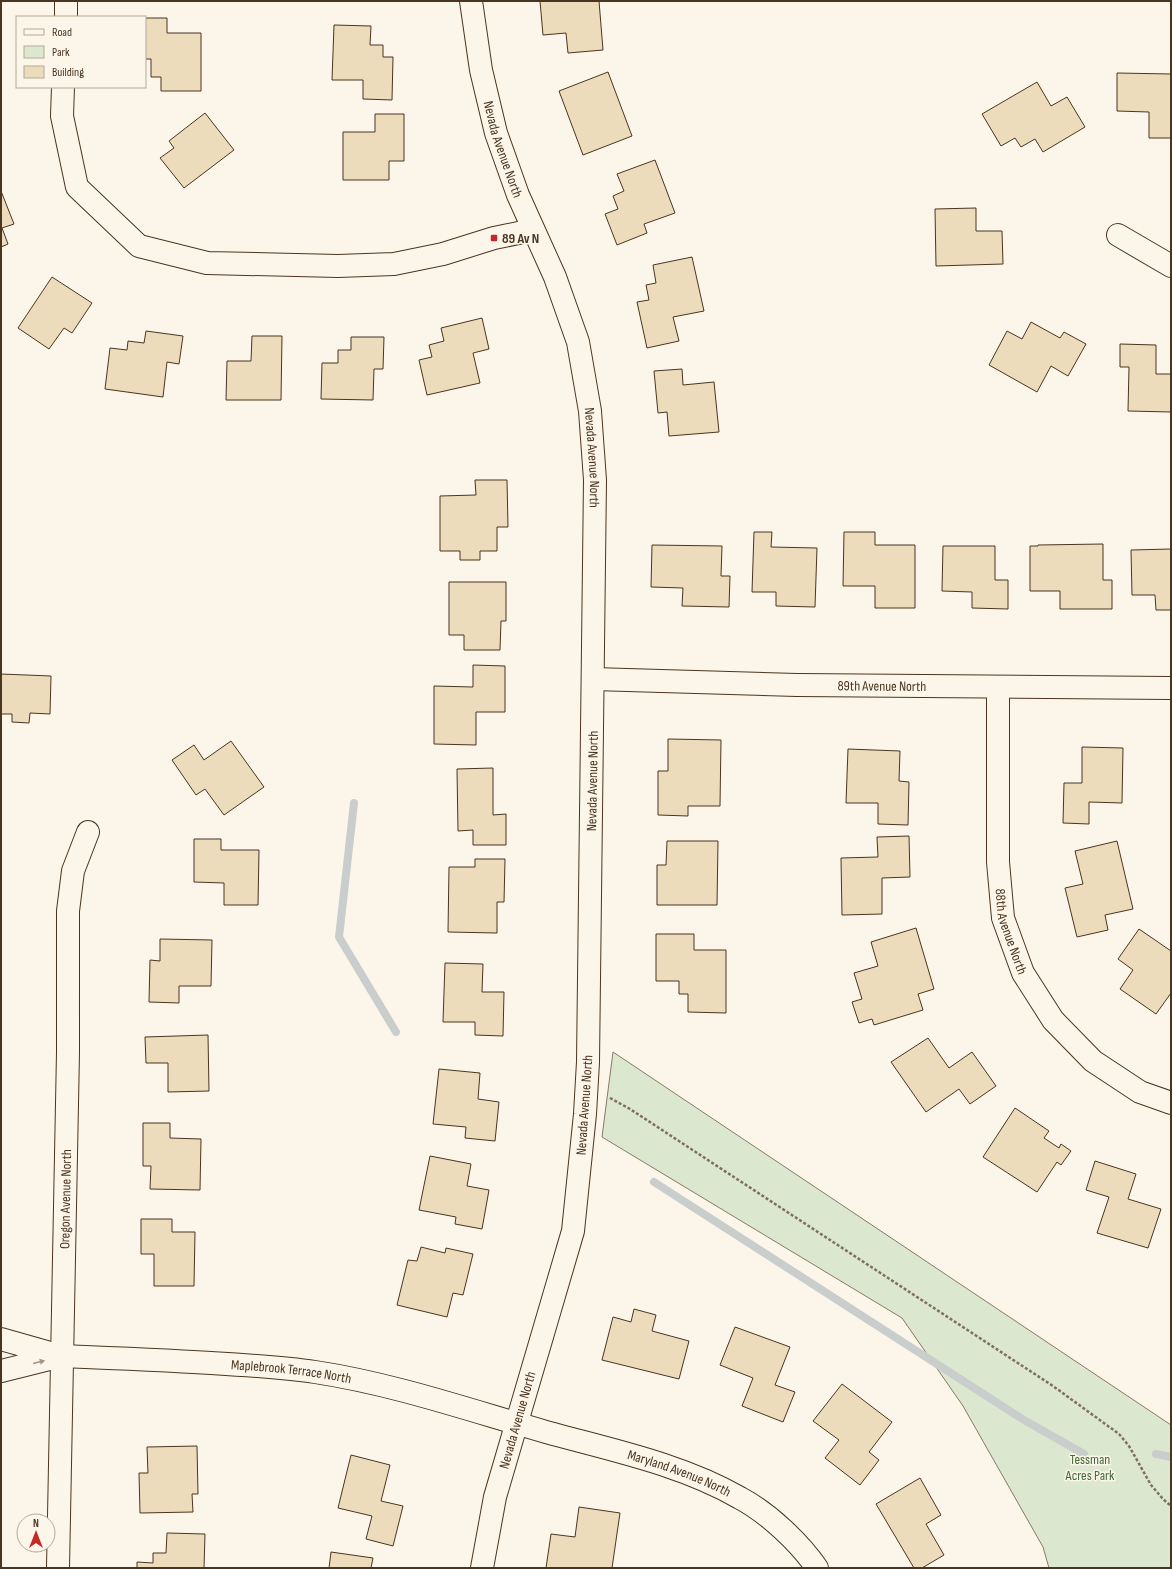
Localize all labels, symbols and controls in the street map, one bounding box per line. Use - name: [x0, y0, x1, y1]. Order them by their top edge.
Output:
- legend: [16, 16, 146, 88]
- text: Road: [52, 25, 72, 40]
- text: Park: [52, 45, 70, 60]
- text: Building: [52, 65, 84, 80]
- street label: Nevada Avenue North: [480, 99, 526, 200]
- place label: 89 Av N: [502, 230, 539, 247]
- marker: 89 Av N: [489, 233, 499, 243]
- street label: Nevada Avenue North: [581, 407, 603, 508]
- street label: 89th Avenue North: [837, 677, 926, 695]
- street label: Nevada Avenue North: [583, 731, 602, 831]
- street label: 88th Avenue North: [991, 888, 1031, 977]
- street label: Nevada Avenue North: [573, 1054, 596, 1156]
- street label: Oregon Avenue North: [56, 1149, 75, 1249]
- street label: Maplebrook Terrace North: [231, 1356, 353, 1387]
- one-way arrow: [33, 1358, 45, 1364]
- street label: Nevada Avenue North: [495, 1369, 540, 1471]
- street label: Maryland Avenue North: [626, 1446, 734, 1501]
- park label: Tessman Acres Park: [1065, 1451, 1115, 1484]
- north arrow: [16, 1513, 56, 1553]
- text: N: [33, 1517, 39, 1530]

